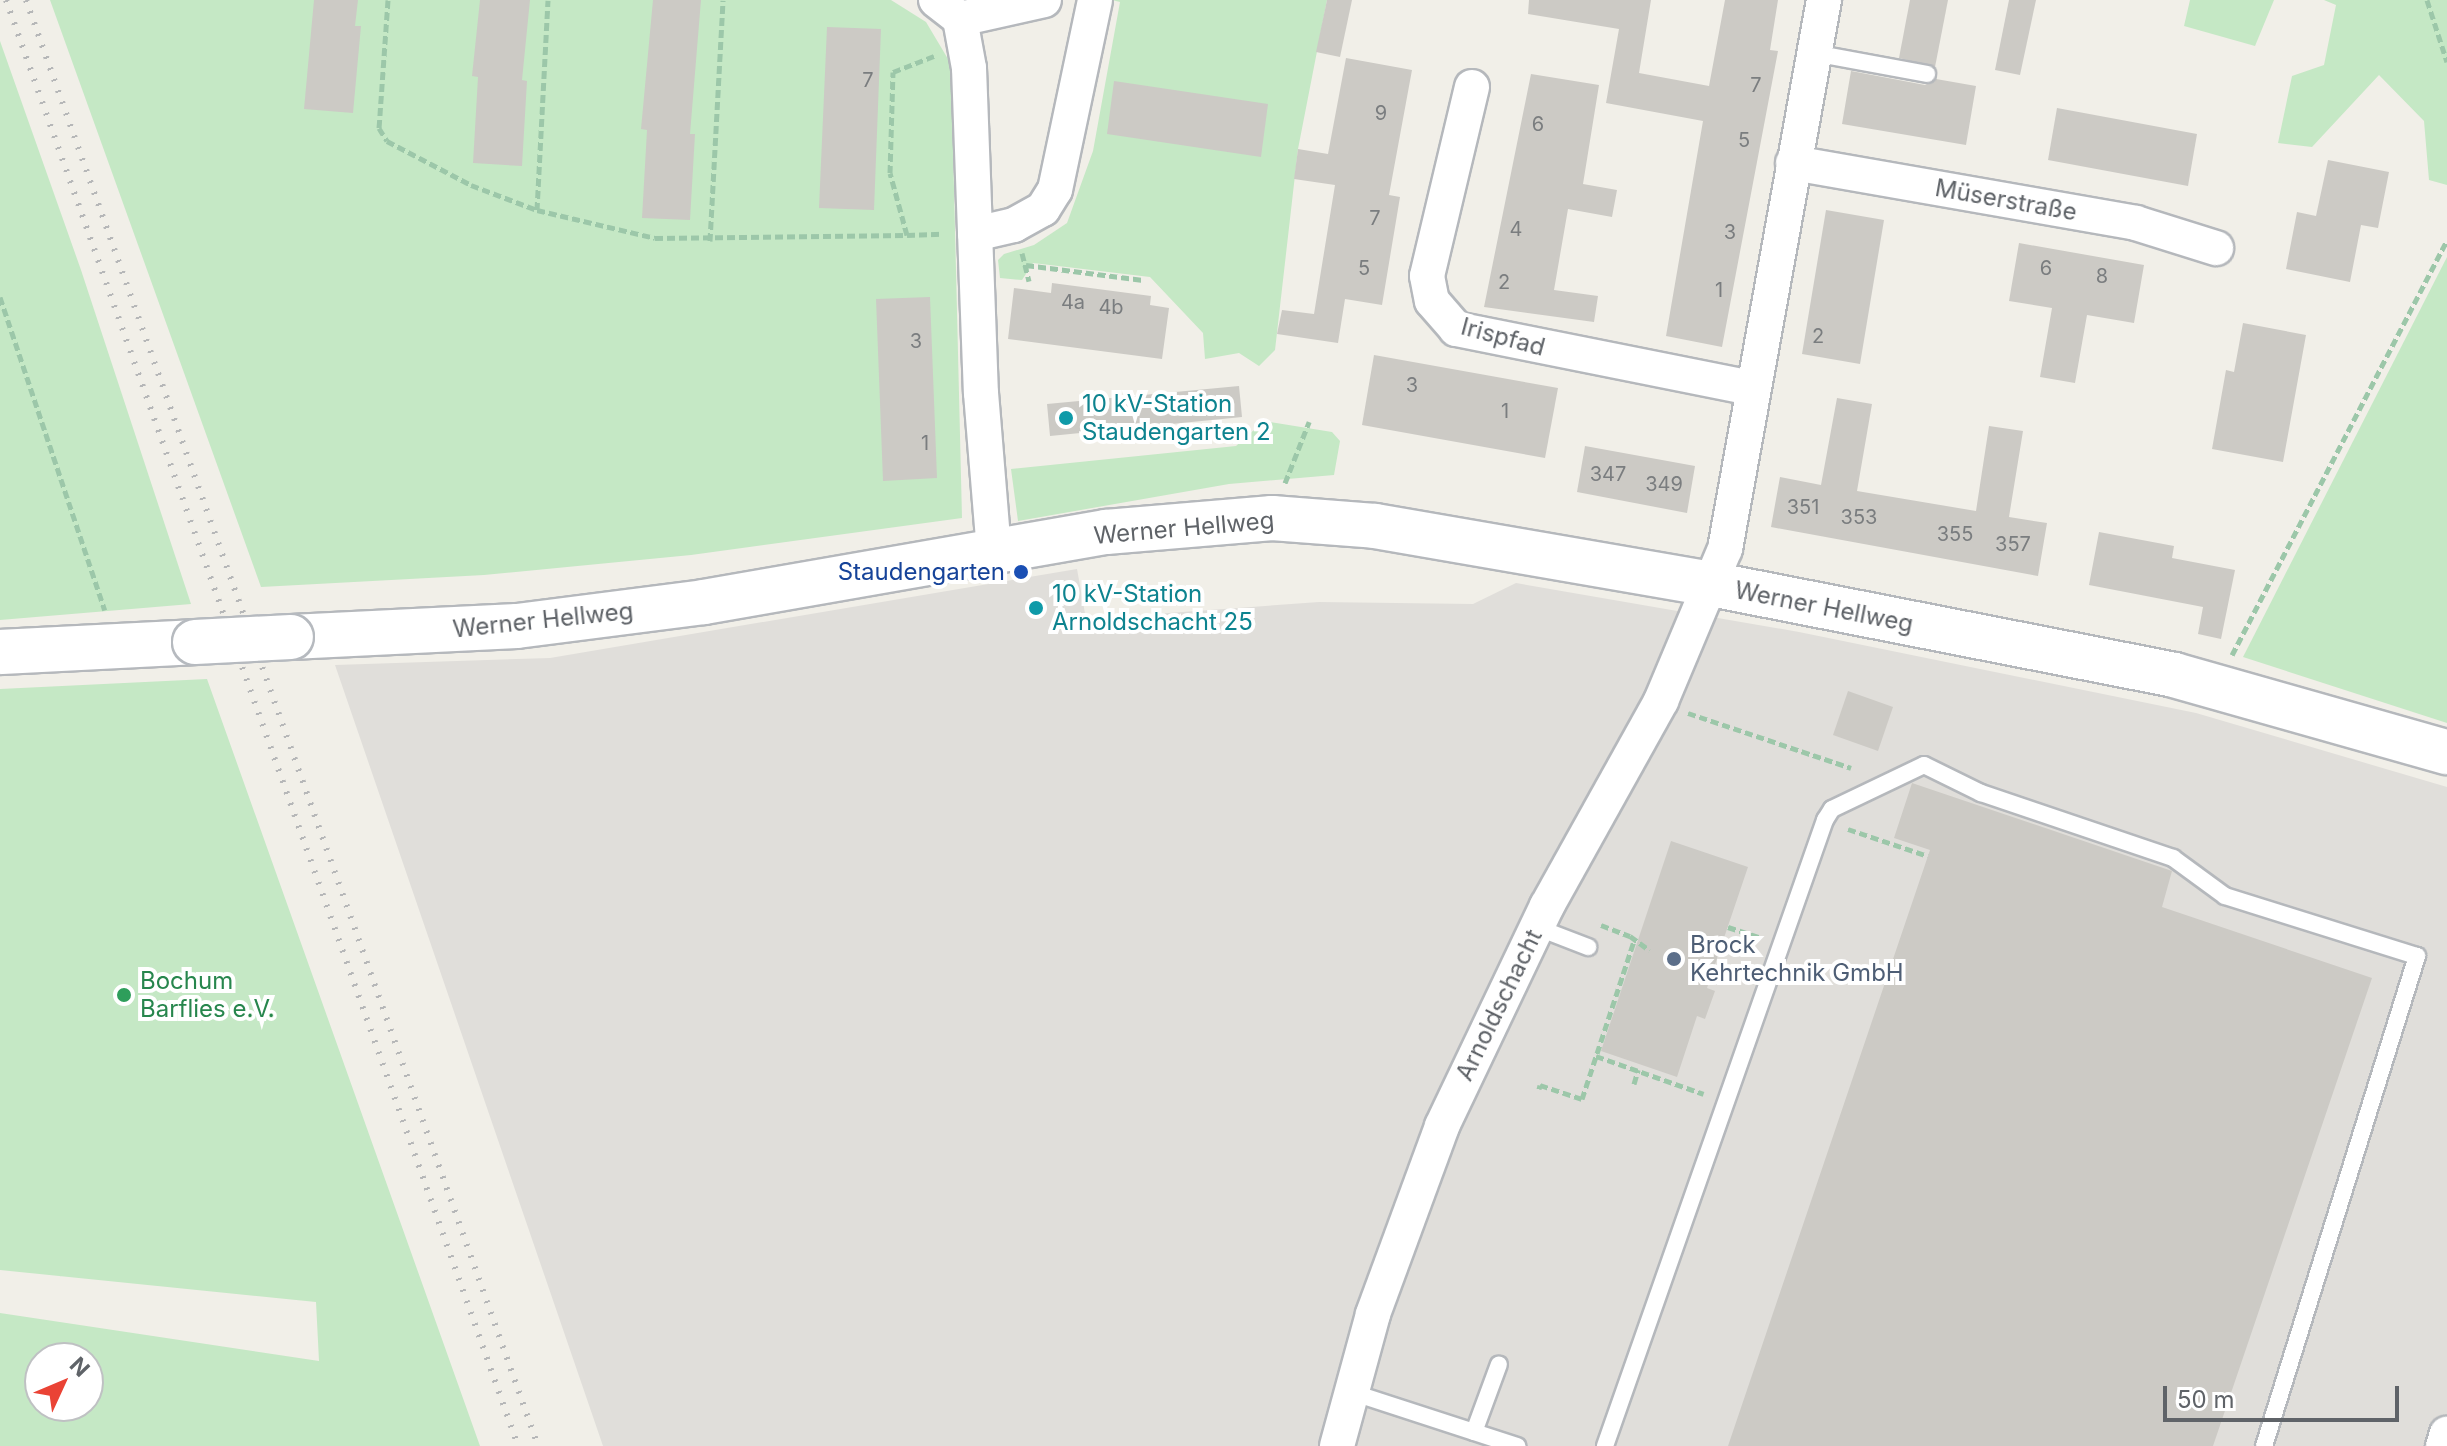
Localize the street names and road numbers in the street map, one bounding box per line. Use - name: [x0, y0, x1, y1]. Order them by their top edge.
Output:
- street label: Müserstraße: [1933, 173, 2079, 227]
- street label: Irispfad: [1458, 312, 1548, 362]
- street label: Werner Hellweg: [1093, 506, 1275, 550]
- street label: Werner Hellweg: [1732, 576, 1916, 638]
- street label: Werner Hellweg: [451, 596, 635, 644]
- street label: Arnoldschacht: [1450, 925, 1548, 1085]

